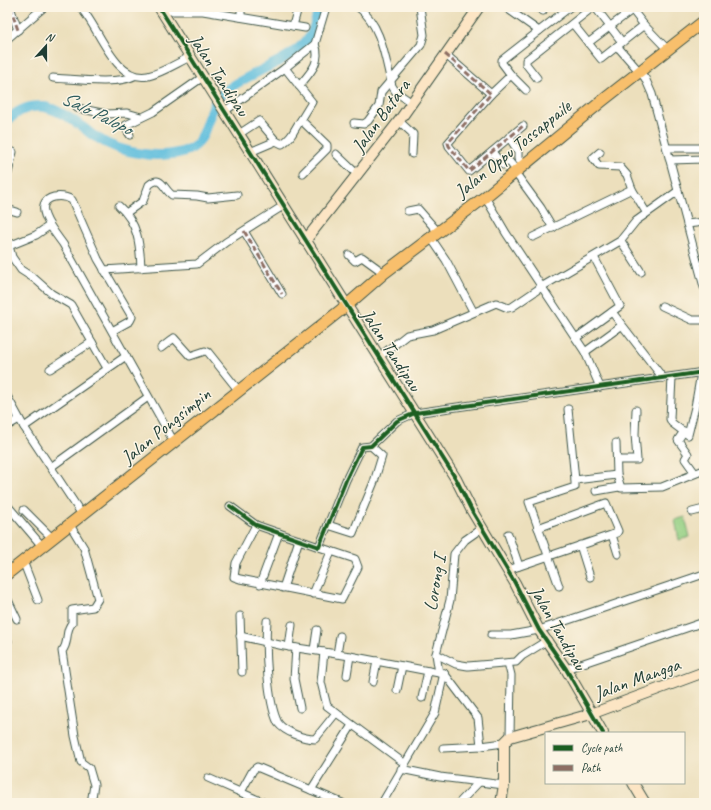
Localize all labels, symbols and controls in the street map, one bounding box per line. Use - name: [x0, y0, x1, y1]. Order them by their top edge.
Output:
- north arrow: [26, 26, 66, 66]
- street label: Jalan Tandipau: [183, 28, 255, 122]
- text: N: [44, 29, 57, 45]
- street label: Jalan Batara: [346, 74, 416, 158]
- water label: Salo Palopo: [58, 85, 140, 142]
- street label: Jalan Oppu Tossappaile: [449, 94, 577, 204]
- street label: Jalan Tandipau: [355, 303, 427, 397]
- street label: Jalan Pongsimpin: [116, 382, 216, 470]
- street label: Lorong I: [418, 549, 452, 613]
- street label: Jalan Tandipau: [524, 580, 592, 675]
- street label: Jalan Mangga: [590, 652, 685, 706]
- legend: [545, 732, 685, 784]
- text: Cycle path: [581, 740, 623, 756]
- text: Path: [581, 760, 601, 776]

